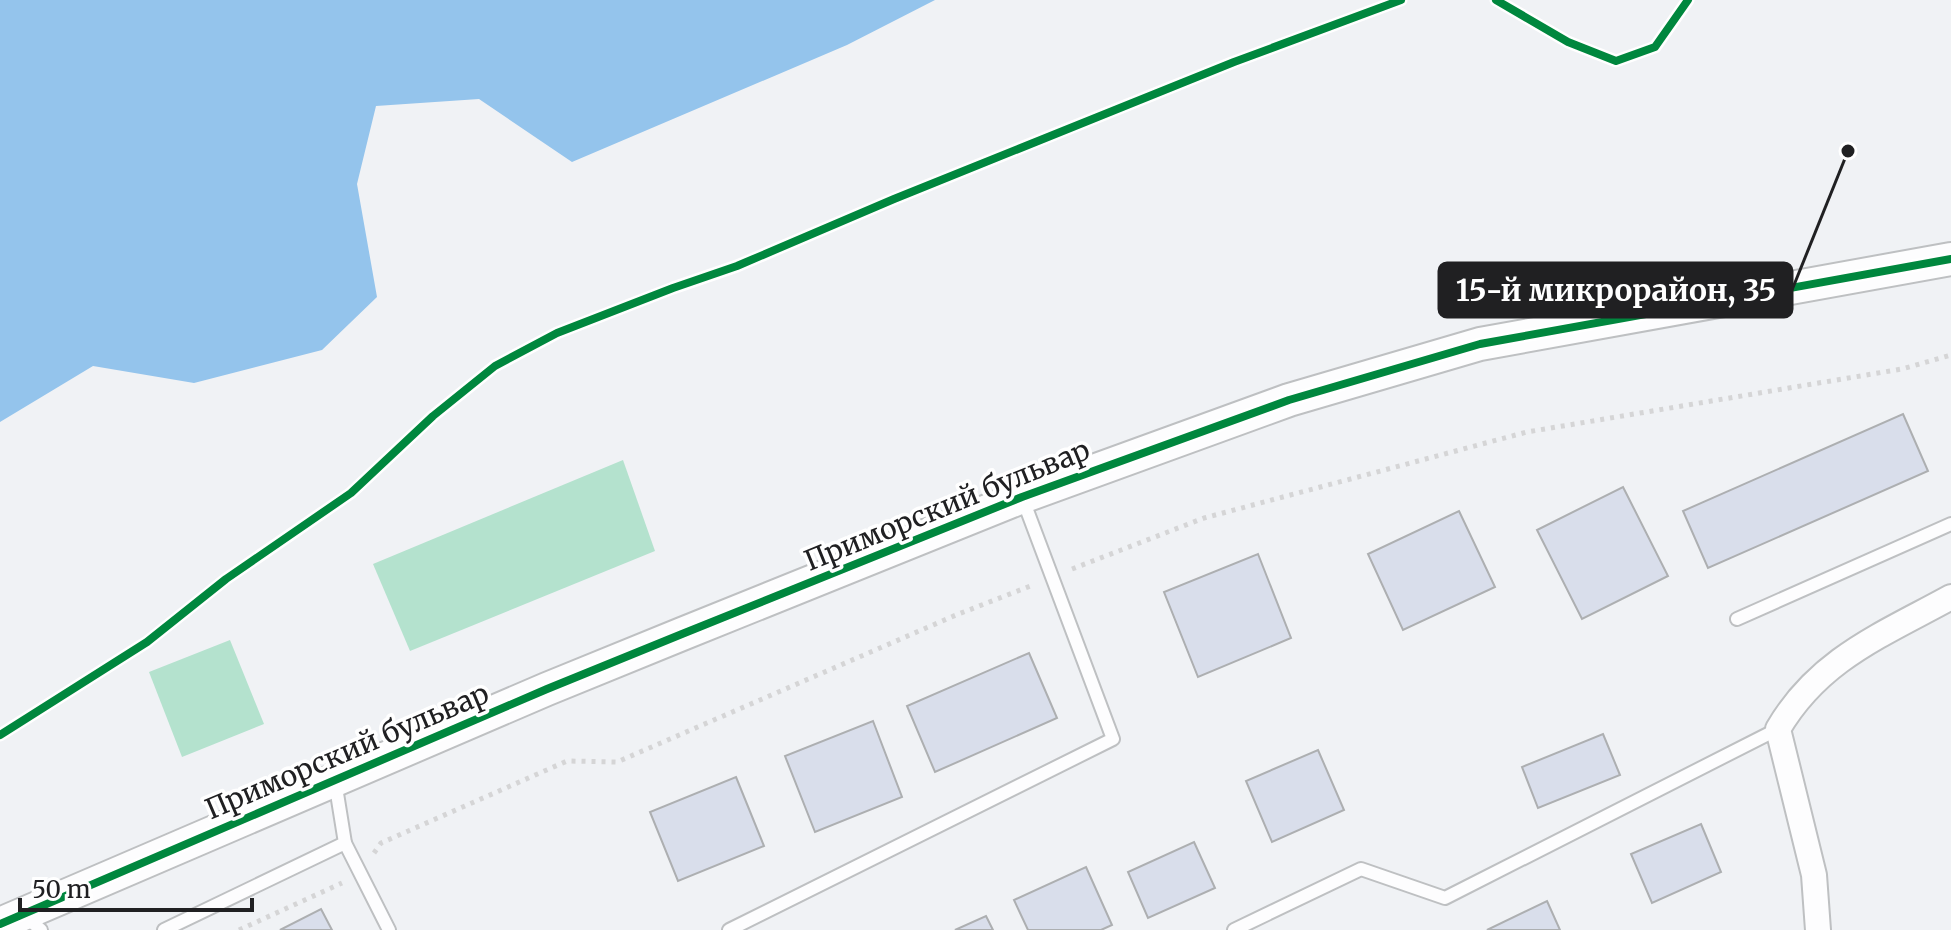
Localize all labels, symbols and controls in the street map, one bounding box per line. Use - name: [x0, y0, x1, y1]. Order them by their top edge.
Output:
- callout: 15-й микрорайон, 35: [1439, 263, 1792, 317]
- text: 15-й микрорайон, 35: [1456, 271, 1776, 309]
- street label: Приморский бульвар: [799, 431, 1095, 579]
- street label: Приморский бульвар: [200, 675, 494, 827]
- scale bar: [20, 862, 252, 912]
- text: 50 m: [32, 874, 91, 905]

